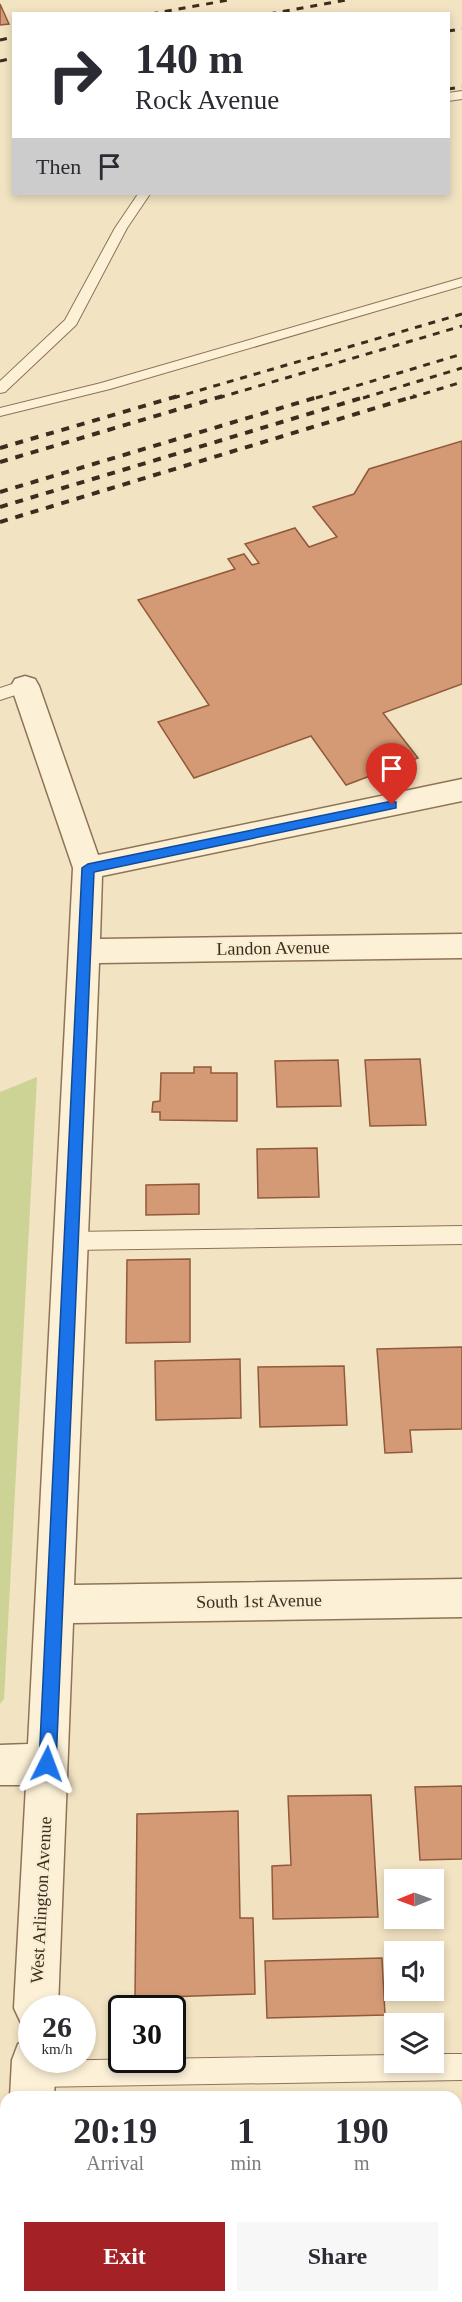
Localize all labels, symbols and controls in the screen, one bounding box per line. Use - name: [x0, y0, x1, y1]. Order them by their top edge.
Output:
- icon: right: [36, 36, 114, 114]
- text: 140 m: [135, 36, 244, 82]
- text: Rock Avenue: [135, 85, 279, 115]
- icon: arrive: [93, 150, 126, 183]
- text: Then: [36, 154, 81, 179]
- pin: [366, 743, 417, 805]
- icon: arrive: [375, 752, 408, 785]
- street label: Landon Avenue: [216, 937, 330, 959]
- street label: South 1st Avenue: [196, 1590, 322, 1612]
- position arrow: [15, 1732, 79, 1796]
- street label: West Arlington Avenue: [27, 1816, 55, 1984]
- north arrow: [384, 1869, 444, 1929]
- map controls: [384, 1869, 444, 2073]
- button: sound: [384, 1941, 444, 2001]
- speed limit sign: 30: [108, 1995, 186, 2073]
- text: 26: [42, 2010, 72, 2043]
- button: layers: [384, 2013, 444, 2073]
- text: km/h: [42, 2041, 72, 2057]
- text: 20:19: [73, 2111, 157, 2151]
- text: 1: [237, 2111, 255, 2151]
- text: 190: [335, 2111, 389, 2151]
- text: Arrival: [86, 2152, 144, 2174]
- text: min: [230, 2152, 262, 2174]
- text: m: [354, 2152, 370, 2174]
- button: Exit: [24, 2222, 225, 2291]
- button: Share: [237, 2222, 438, 2291]

